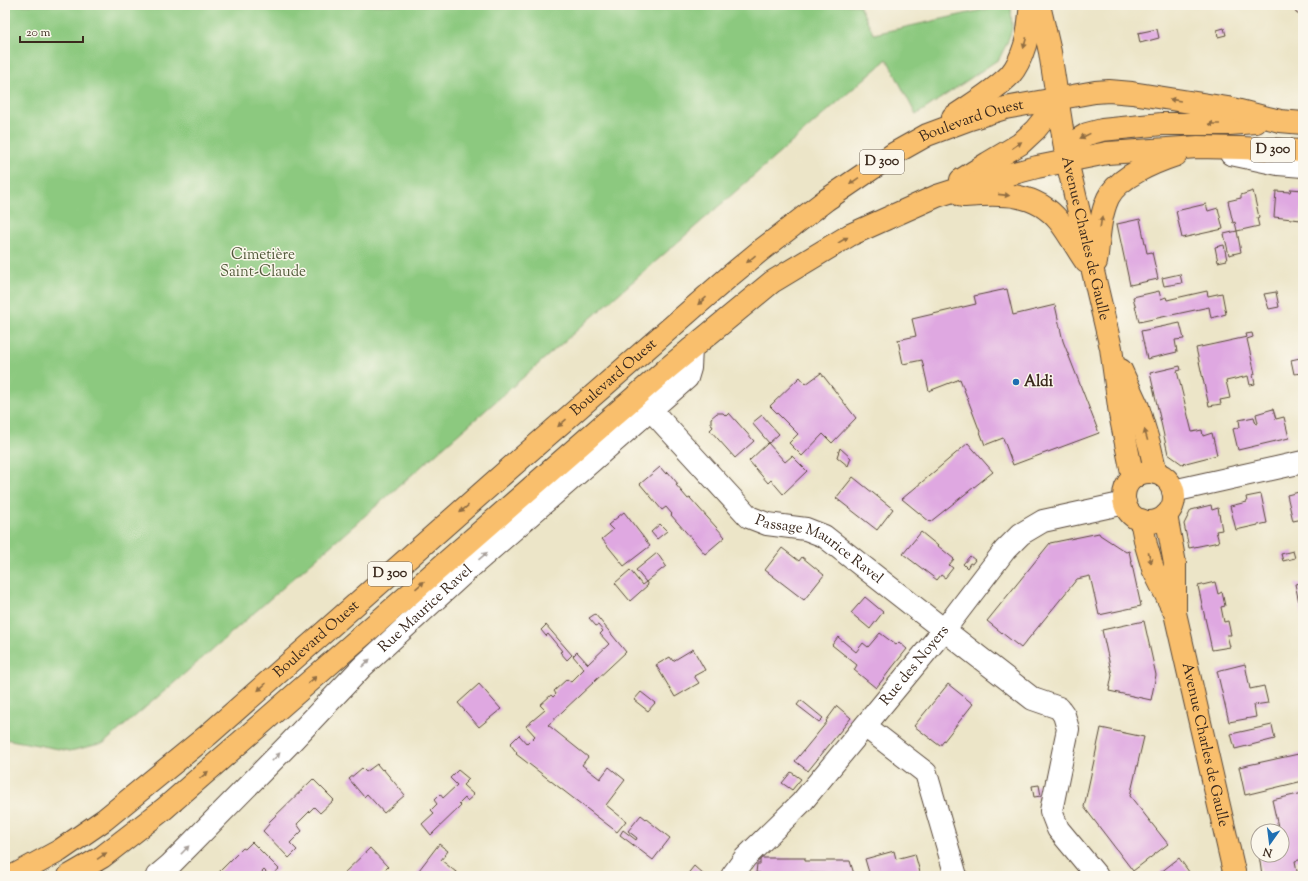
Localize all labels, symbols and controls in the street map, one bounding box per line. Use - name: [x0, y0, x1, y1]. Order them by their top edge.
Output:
- scale bar: [20, 18, 83, 44]
- text: 20 m: [26, 24, 51, 42]
- one-way arrow: [1022, 38, 1028, 50]
- street label: Boulevard Ouest: [915, 94, 1025, 148]
- one-way arrow: [1169, 97, 1182, 103]
- one-way arrow: [1207, 121, 1220, 127]
- one-way arrow: [1079, 133, 1091, 139]
- road number: D 300: [1251, 138, 1295, 162]
- one-way arrow: [1012, 141, 1022, 149]
- road number: D 300: [860, 150, 904, 174]
- street label: Avenue Charles de Gaulle: [1056, 154, 1115, 323]
- one-way arrow: [849, 177, 860, 185]
- one-way arrow: [998, 192, 1010, 198]
- one-way arrow: [1099, 216, 1105, 228]
- one-way arrow: [837, 236, 849, 243]
- park label: Cimetière Saint-Claude: [220, 245, 306, 283]
- one-way arrow: [745, 254, 756, 263]
- one-way arrow: [697, 296, 707, 305]
- street label: Boulevard Ouest: [566, 334, 661, 421]
- place label: Aldi: [1024, 372, 1054, 393]
- marker: Aldi: [1011, 377, 1021, 387]
- one-way arrow: [557, 418, 567, 428]
- one-way arrow: [1143, 429, 1149, 441]
- one-way arrow: [459, 504, 469, 513]
- street label: Passage Maurice Ravel: [752, 510, 888, 589]
- one-way arrow: [478, 552, 487, 561]
- one-way arrow: [1147, 552, 1153, 564]
- street label: Rue Maurice Ravel: [374, 560, 477, 657]
- road number: D 300: [368, 562, 412, 586]
- one-way arrow: [415, 580, 425, 590]
- street label: Boulevard Ouest: [269, 595, 364, 683]
- street label: Rue des Noyers: [875, 621, 954, 710]
- one-way arrow: [361, 658, 371, 667]
- street label: Avenue Charles de Gaulle: [1176, 661, 1234, 829]
- one-way arrow: [307, 676, 317, 685]
- one-way arrow: [257, 683, 267, 692]
- one-way arrow: [271, 752, 281, 762]
- one-way arrow: [198, 770, 209, 779]
- north arrow: [1250, 823, 1290, 863]
- text: N: [1261, 843, 1275, 861]
- one-way arrow: [180, 845, 190, 855]
- one-way arrow: [97, 852, 107, 860]

